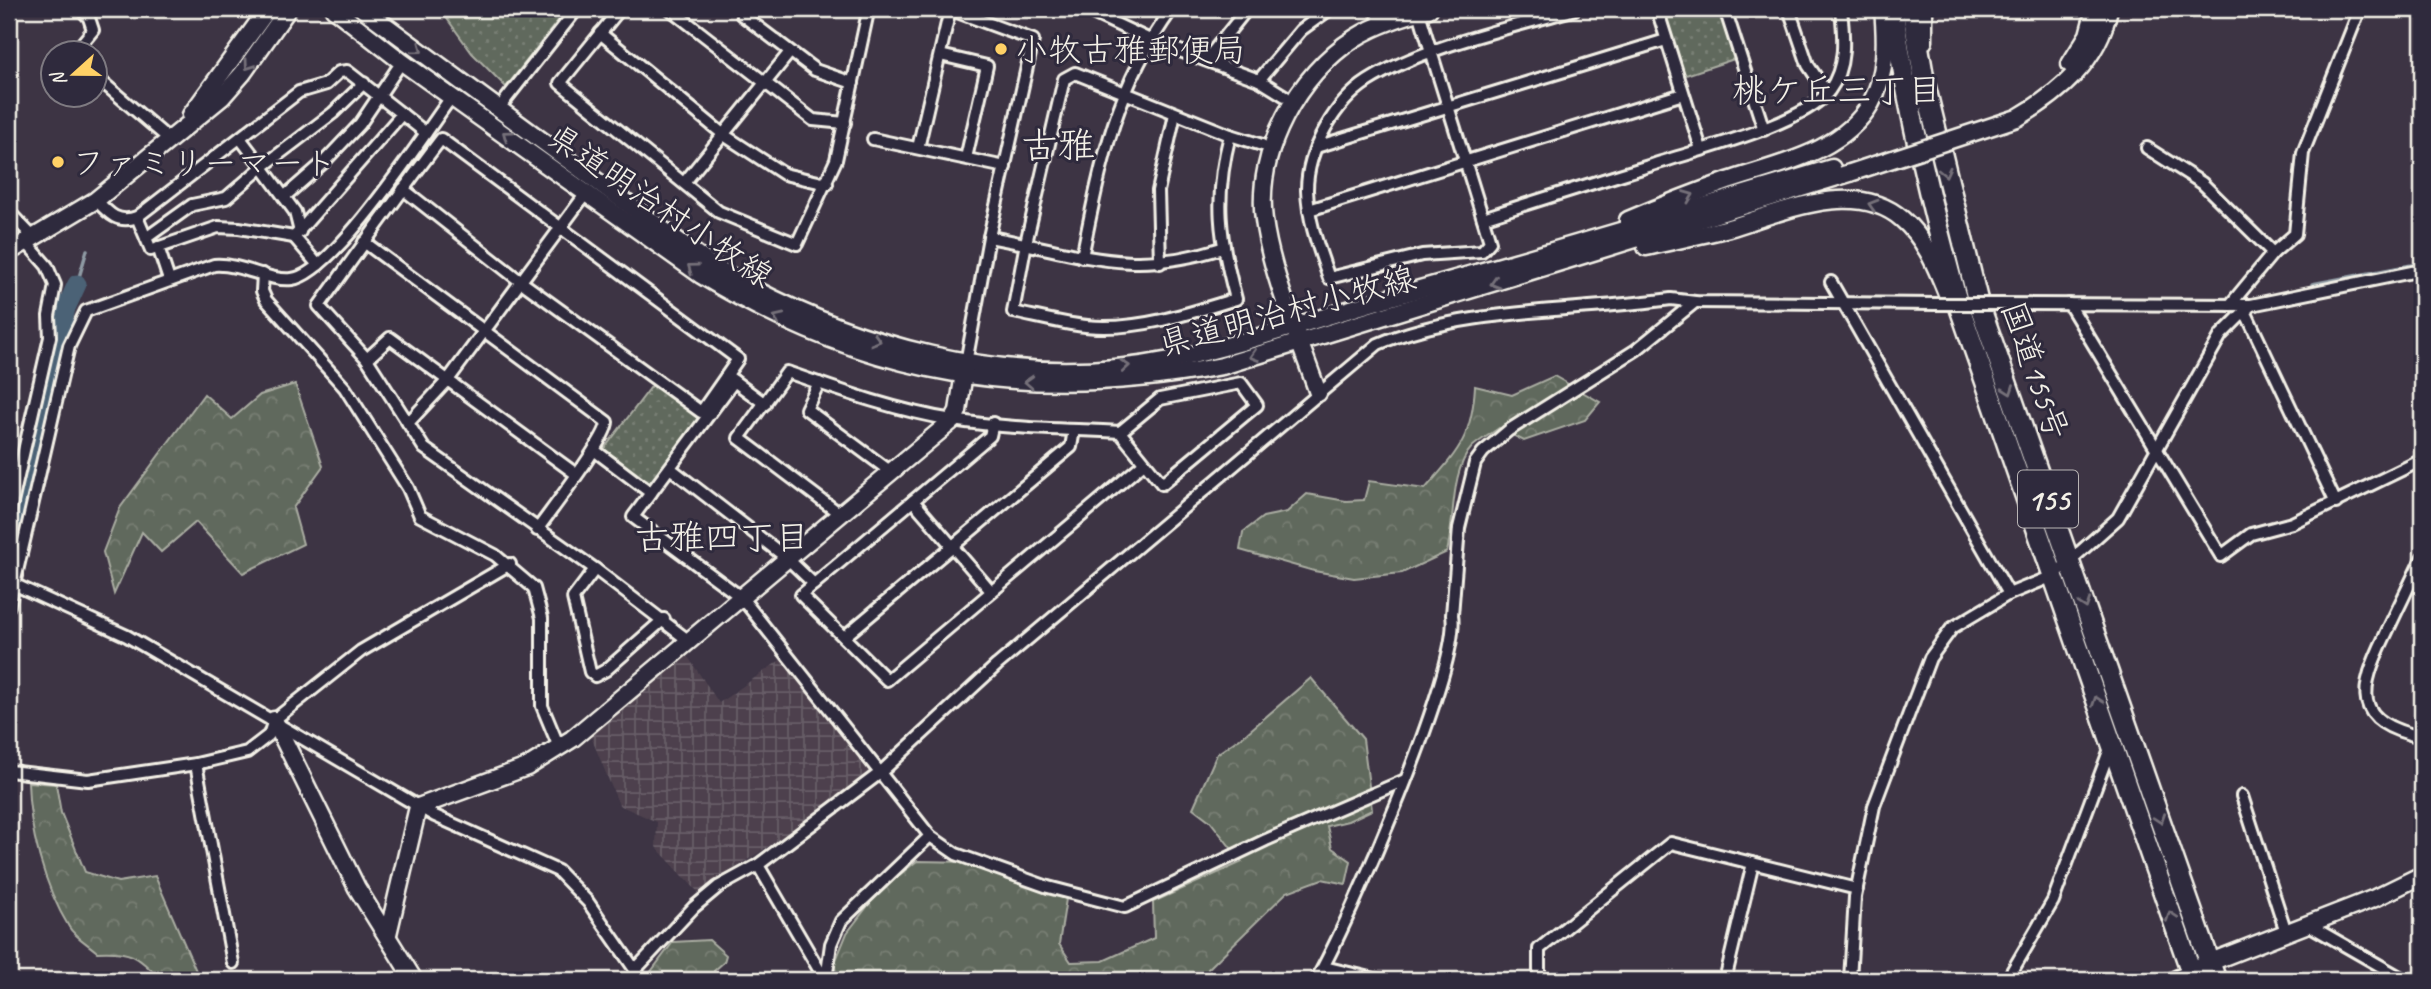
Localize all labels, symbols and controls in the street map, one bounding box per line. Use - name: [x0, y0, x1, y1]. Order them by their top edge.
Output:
- place label: 小牧古雅郵便局: [1015, 29, 1246, 71]
- north arrow: [38, 38, 108, 108]
- one-way arrow: [410, 41, 423, 53]
- marker: 小牧古雅郵便局: [993, 41, 1009, 57]
- one-way arrow: [244, 57, 257, 70]
- text: N: [45, 67, 72, 90]
- district label: 桃ケ丘三丁目: [1732, 68, 1942, 113]
- street label: 県道明治村小牧線: [539, 115, 782, 297]
- district label: 古雅: [1021, 122, 1095, 169]
- one-way arrow: [502, 131, 515, 143]
- place label: ファミリーマート: [72, 142, 337, 184]
- marker: ファミリーマート: [50, 154, 66, 170]
- one-way arrow: [1937, 166, 1951, 178]
- one-way arrow: [1683, 190, 1695, 204]
- one-way arrow: [1868, 199, 1880, 213]
- street label: 県道明治村小牧線: [1154, 257, 1420, 365]
- one-way arrow: [687, 263, 700, 276]
- one-way arrow: [1490, 275, 1502, 290]
- street label: 国道155号: [1992, 296, 2078, 445]
- one-way arrow: [773, 312, 786, 326]
- one-way arrow: [870, 332, 882, 347]
- one-way arrow: [1248, 347, 1260, 362]
- one-way arrow: [1119, 359, 1130, 374]
- one-way arrow: [1024, 375, 1035, 390]
- one-way arrow: [2001, 383, 2015, 395]
- road number: 155: [2018, 471, 2078, 528]
- district label: 古雅四丁目: [634, 515, 810, 560]
- one-way arrow: [2077, 598, 2091, 610]
- one-way arrow: [2091, 695, 2105, 707]
- one-way arrow: [2152, 812, 2166, 824]
- one-way arrow: [2165, 910, 2179, 922]

